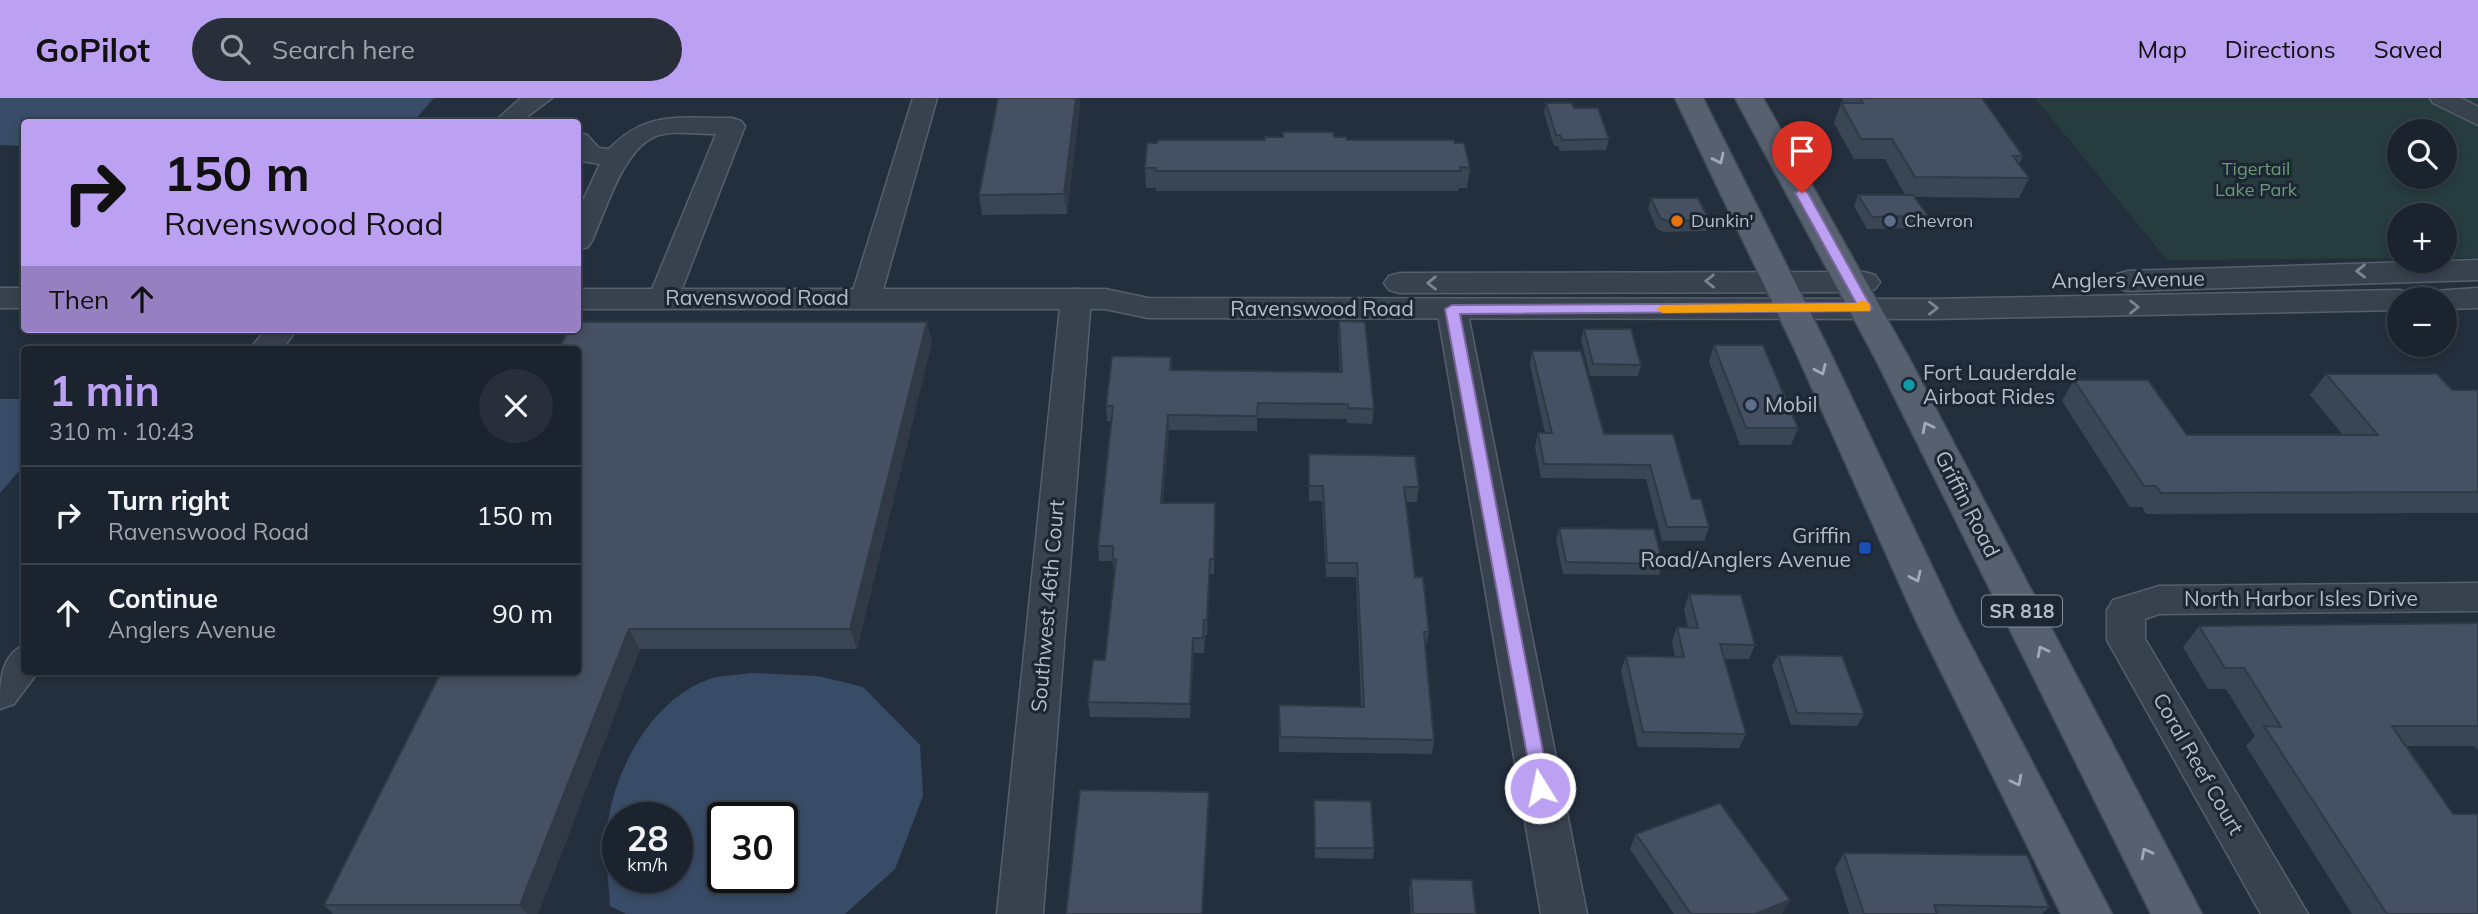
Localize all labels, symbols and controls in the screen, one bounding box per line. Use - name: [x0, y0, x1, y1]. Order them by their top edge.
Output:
- search box: [192, 18, 682, 81]
- text: GoPilot: [35, 29, 150, 70]
- icon: search: [216, 30, 254, 68]
- text: Search here: [272, 33, 415, 66]
- text: Map: [2137, 34, 2187, 64]
- text: Directions: [2225, 34, 2336, 64]
- text: Saved: [2374, 34, 2443, 64]
- map controls: [2387, 119, 2457, 357]
- button: search: [2387, 119, 2457, 189]
- pin: [1772, 121, 1832, 193]
- icon: arrive: [1783, 132, 1821, 170]
- text: 150 m: [164, 142, 310, 203]
- icon: right: [49, 147, 140, 238]
- one-way arrow: [1711, 152, 1725, 164]
- park label: Tigertail Lake Park: [2215, 157, 2298, 201]
- text: Ravenswood Road: [164, 203, 444, 243]
- button: +: [2387, 203, 2457, 273]
- place label: Dunkin': [1691, 209, 1753, 232]
- place label: Chevron: [1904, 209, 1973, 232]
- marker: Dunkin': [1669, 213, 1685, 229]
- marker: Chevron: [1882, 213, 1898, 229]
- one-way arrow: [2355, 264, 2366, 279]
- street label: Anglers Avenue: [2051, 265, 2205, 293]
- one-way arrow: [1705, 273, 1715, 289]
- one-way arrow: [1426, 275, 1437, 290]
- icon: ahead: [123, 280, 161, 318]
- text: Then: [49, 283, 109, 316]
- street label: Ravenswood Road: [665, 284, 849, 310]
- button: −: [2387, 287, 2457, 357]
- street label: Ravenswood Road: [1230, 295, 1414, 321]
- one-way arrow: [2129, 299, 2140, 315]
- one-way arrow: [1928, 300, 1939, 316]
- place label: Fort Lauderdale Airboat Rides: [1923, 359, 2077, 409]
- one-way arrow: [1813, 363, 1827, 375]
- text: 1 min: [49, 364, 160, 417]
- button: close: [479, 369, 553, 443]
- marker: Fort Lauderdale Airboat Rides: [1901, 377, 1917, 393]
- place label: Mobil: [1765, 391, 1818, 417]
- marker: Mobil: [1743, 397, 1759, 413]
- text: 310 m · 10:43: [49, 417, 194, 446]
- one-way arrow: [1922, 422, 1935, 434]
- street label: Griffin Road: [1930, 446, 2006, 561]
- text: Turn right: [108, 484, 229, 517]
- icon: right: [49, 496, 87, 534]
- text: 150 m: [477, 499, 553, 532]
- street label: Southwest 46th Court: [1025, 499, 1069, 713]
- text: Ravenswood Road: [108, 517, 309, 546]
- place label: Griffin Road/Anglers Avenue: [1641, 522, 1851, 572]
- marker: Griffin Road/Anglers Avenue: [1857, 540, 1873, 556]
- one-way arrow: [1908, 570, 1922, 582]
- text: Continue: [108, 582, 218, 615]
- street label: North Harbor Isles Drive: [2184, 585, 2418, 611]
- icon: ahead: [49, 594, 87, 632]
- road number: SR 818: [1982, 596, 2062, 626]
- text: 90 m: [492, 597, 553, 630]
- text: Anglers Avenue: [108, 615, 276, 644]
- one-way arrow: [2037, 646, 2051, 658]
- street label: Coral Reef Court: [2148, 688, 2250, 839]
- position arrow: [1503, 751, 1577, 825]
- one-way arrow: [2009, 774, 2023, 786]
- speed limit sign: 30: [707, 802, 798, 893]
- text: 28: [626, 816, 669, 860]
- one-way arrow: [2141, 848, 2154, 860]
- text: km/h: [627, 853, 668, 876]

